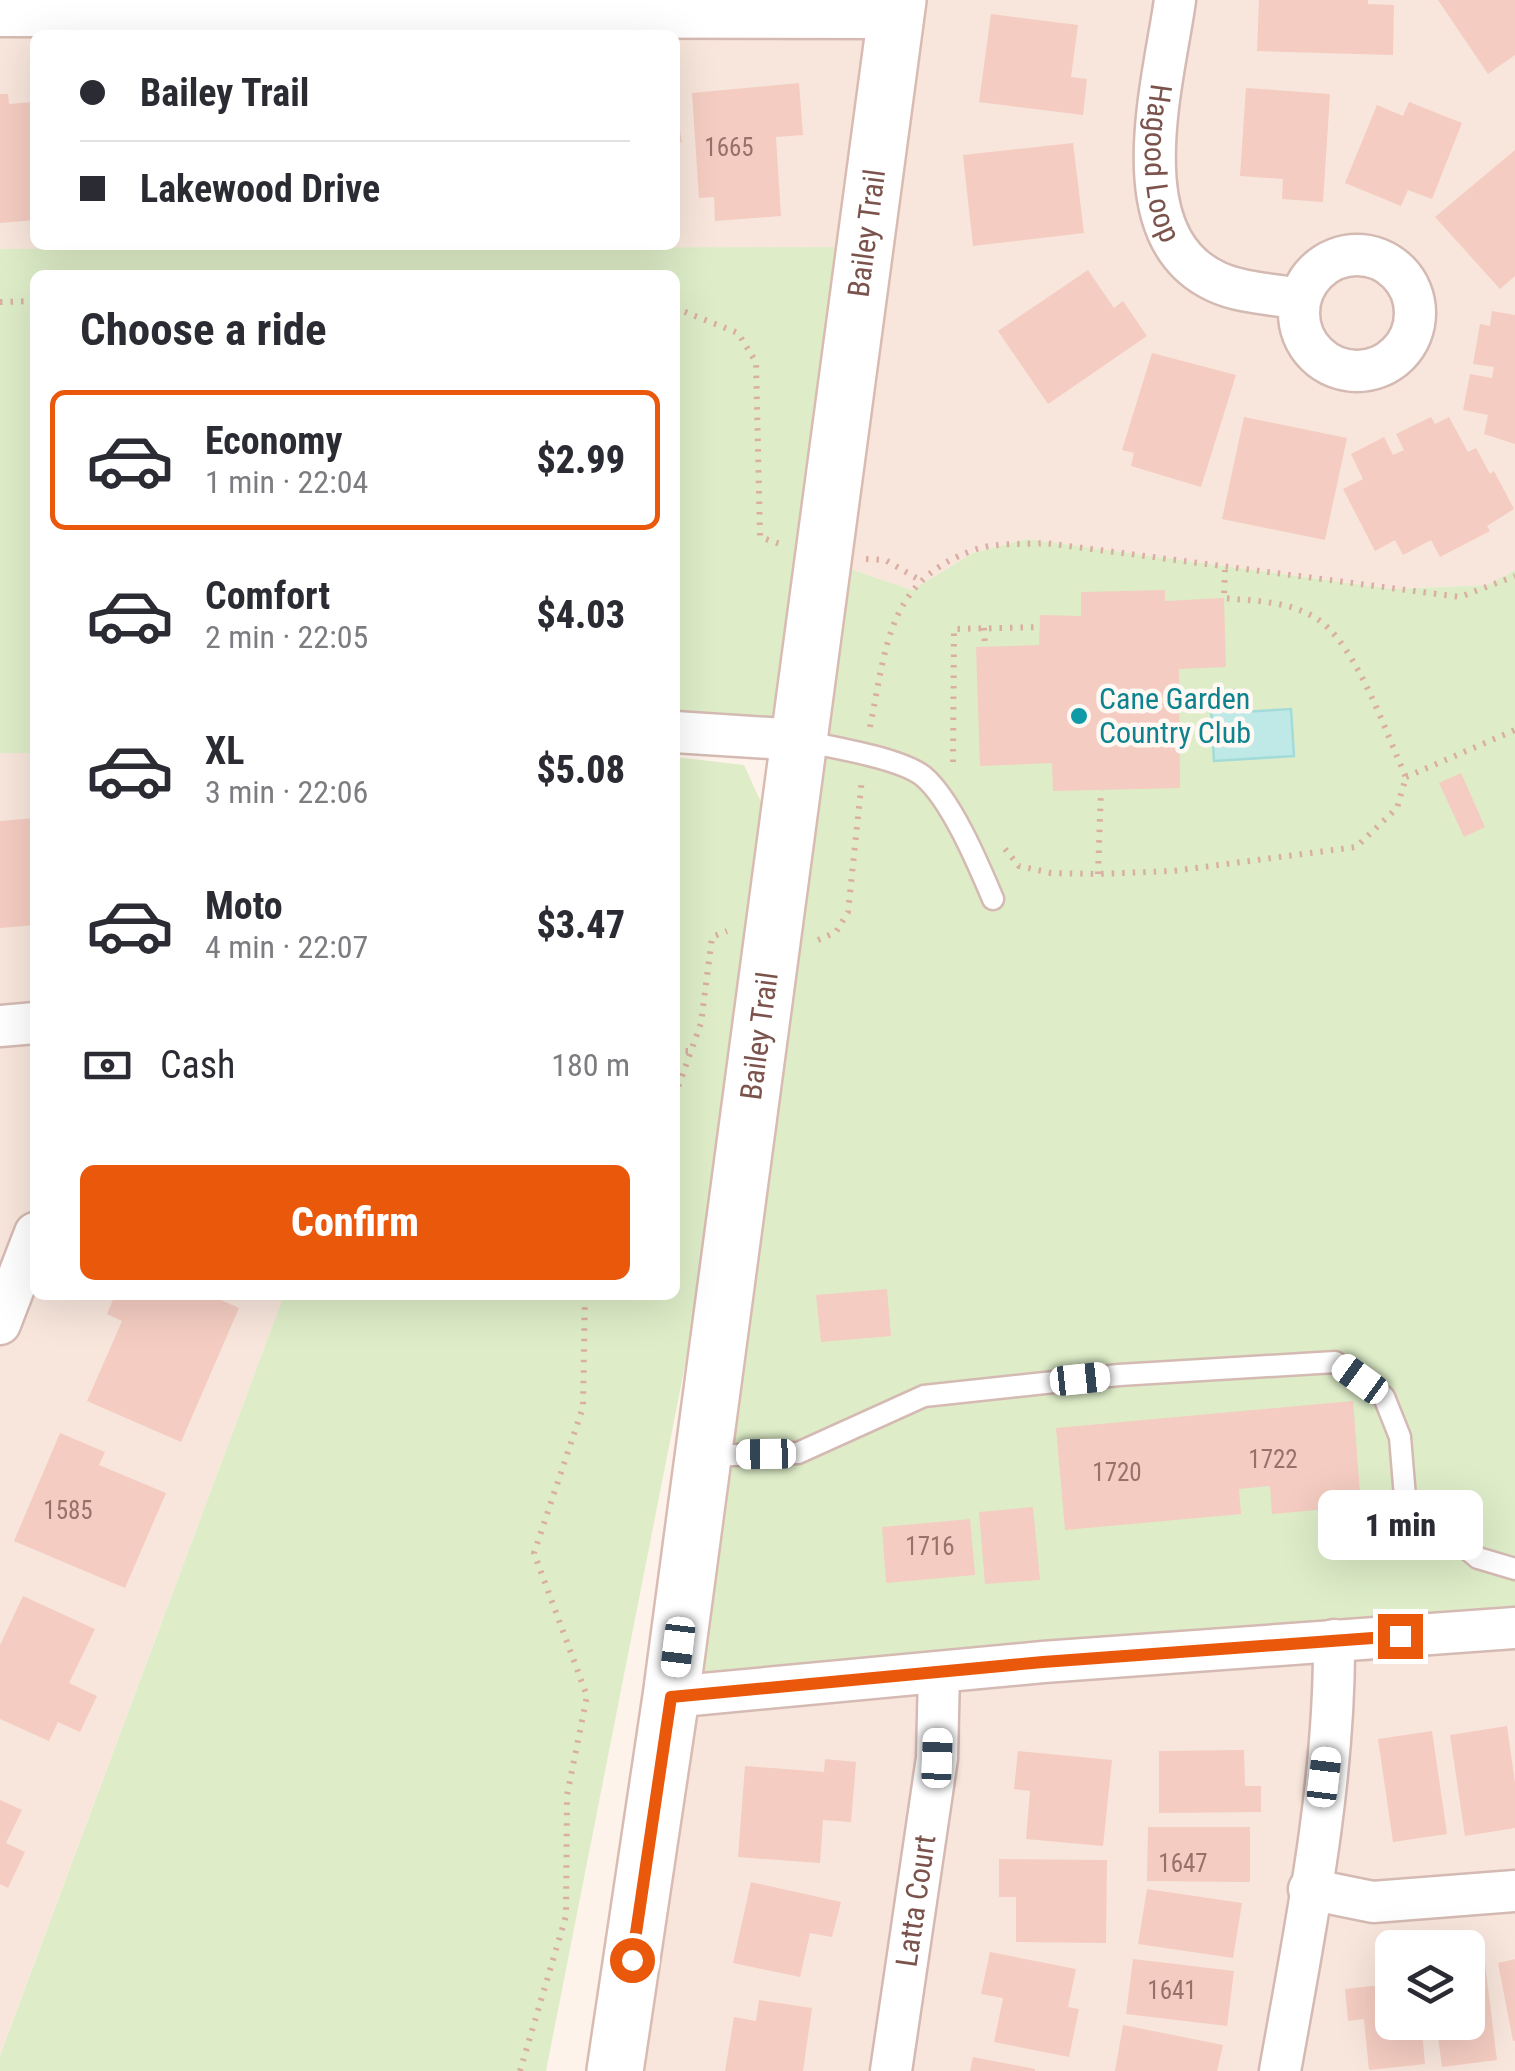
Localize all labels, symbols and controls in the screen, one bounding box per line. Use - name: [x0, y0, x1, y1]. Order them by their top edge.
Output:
- text: Bailey Trail: [140, 71, 309, 115]
- street label: Hagood Loop: [1138, 82, 1188, 248]
- house number: 1665: [704, 133, 754, 162]
- text: Lakewood Drive: [140, 167, 380, 211]
- street label: Bailey Trail: [840, 167, 892, 299]
- text: Choose a ride: [80, 303, 327, 356]
- icon: car: [85, 415, 175, 505]
- text: Economy: [205, 419, 342, 463]
- text: $2.99: [536, 438, 625, 482]
- text: 1 min · 22:04: [205, 463, 368, 501]
- icon: car: [85, 570, 175, 660]
- text: Comfort: [205, 574, 330, 618]
- text: $4.03: [536, 593, 625, 637]
- text: 2 min · 22:05: [205, 618, 368, 656]
- place label: Cane Garden Country Club: [1099, 681, 1251, 750]
- marker: Cane Garden Country Club: [1068, 705, 1090, 727]
- icon: car: [85, 725, 175, 815]
- text: XL: [205, 729, 244, 773]
- text: $5.08: [536, 748, 625, 792]
- text: 3 min · 22:06: [205, 773, 368, 811]
- icon: car: [85, 880, 175, 970]
- text: Moto: [205, 884, 283, 928]
- text: $3.47: [536, 903, 625, 947]
- text: 4 min · 22:07: [205, 928, 368, 966]
- street label: Bailey Trail: [733, 970, 785, 1102]
- icon: cash: [80, 1038, 135, 1093]
- text: Cash: [160, 1043, 235, 1087]
- text: 180 m: [551, 1046, 630, 1084]
- button: Confirm: [80, 1165, 630, 1280]
- car: [1327, 1349, 1393, 1409]
- car: [1049, 1361, 1111, 1397]
- car: [736, 1438, 796, 1470]
- house number: 1722: [1248, 1445, 1298, 1474]
- house number: 1720: [1092, 1458, 1142, 1487]
- callout: 1 min: [1318, 1491, 1482, 1561]
- house number: 1585: [43, 1496, 93, 1525]
- text: 1 min: [1365, 1506, 1436, 1544]
- house number: 1716: [905, 1532, 955, 1561]
- route end: [1378, 1614, 1423, 1659]
- car: [659, 1615, 697, 1679]
- car: [921, 1727, 953, 1789]
- car: [1305, 1745, 1343, 1809]
- street label: Latta Court: [889, 1832, 943, 1969]
- house number: 1647: [1158, 1849, 1208, 1878]
- map controls: [1375, 1930, 1485, 2040]
- button: layers: [1375, 1930, 1485, 2040]
- route start: [610, 1938, 655, 1983]
- house number: 1641: [1147, 1976, 1197, 2005]

